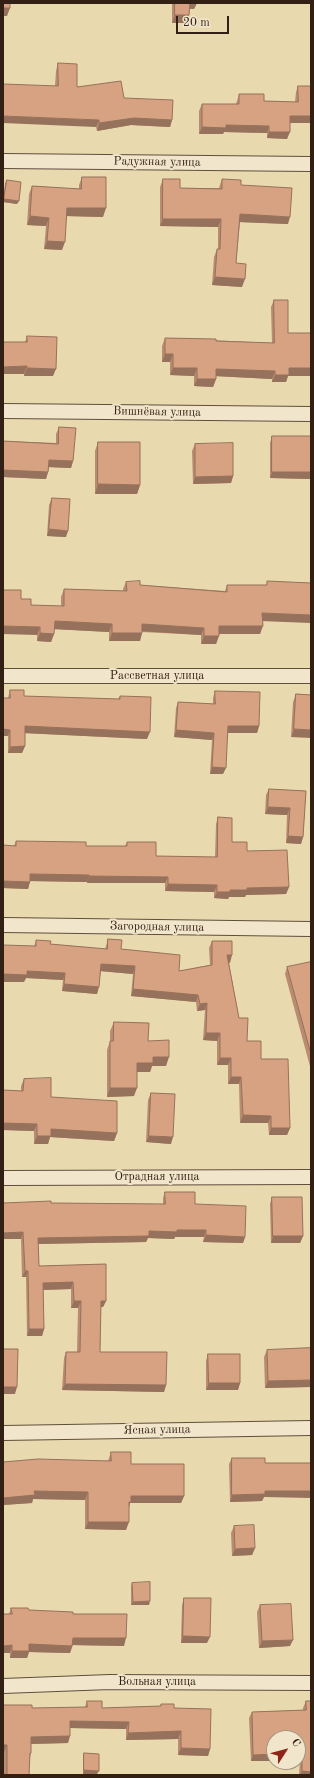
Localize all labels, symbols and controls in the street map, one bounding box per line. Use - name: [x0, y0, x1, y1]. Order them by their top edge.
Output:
- scale bar: [178, 8, 231, 34]
- text: 20 m: [183, 17, 210, 29]
- street label: Радужная улица: [113, 154, 201, 170]
- street label: Вишнёвая улица: [113, 404, 201, 420]
- street label: Рассветная улица: [110, 669, 204, 683]
- street label: Загородная улица: [110, 919, 204, 935]
- street label: Отрадная улица: [115, 1170, 199, 1184]
- street label: Ясная улица: [123, 1422, 191, 1438]
- street label: Вольная улица: [118, 1675, 196, 1689]
- north arrow: [266, 1730, 306, 1770]
- text: С: [289, 1737, 302, 1749]

